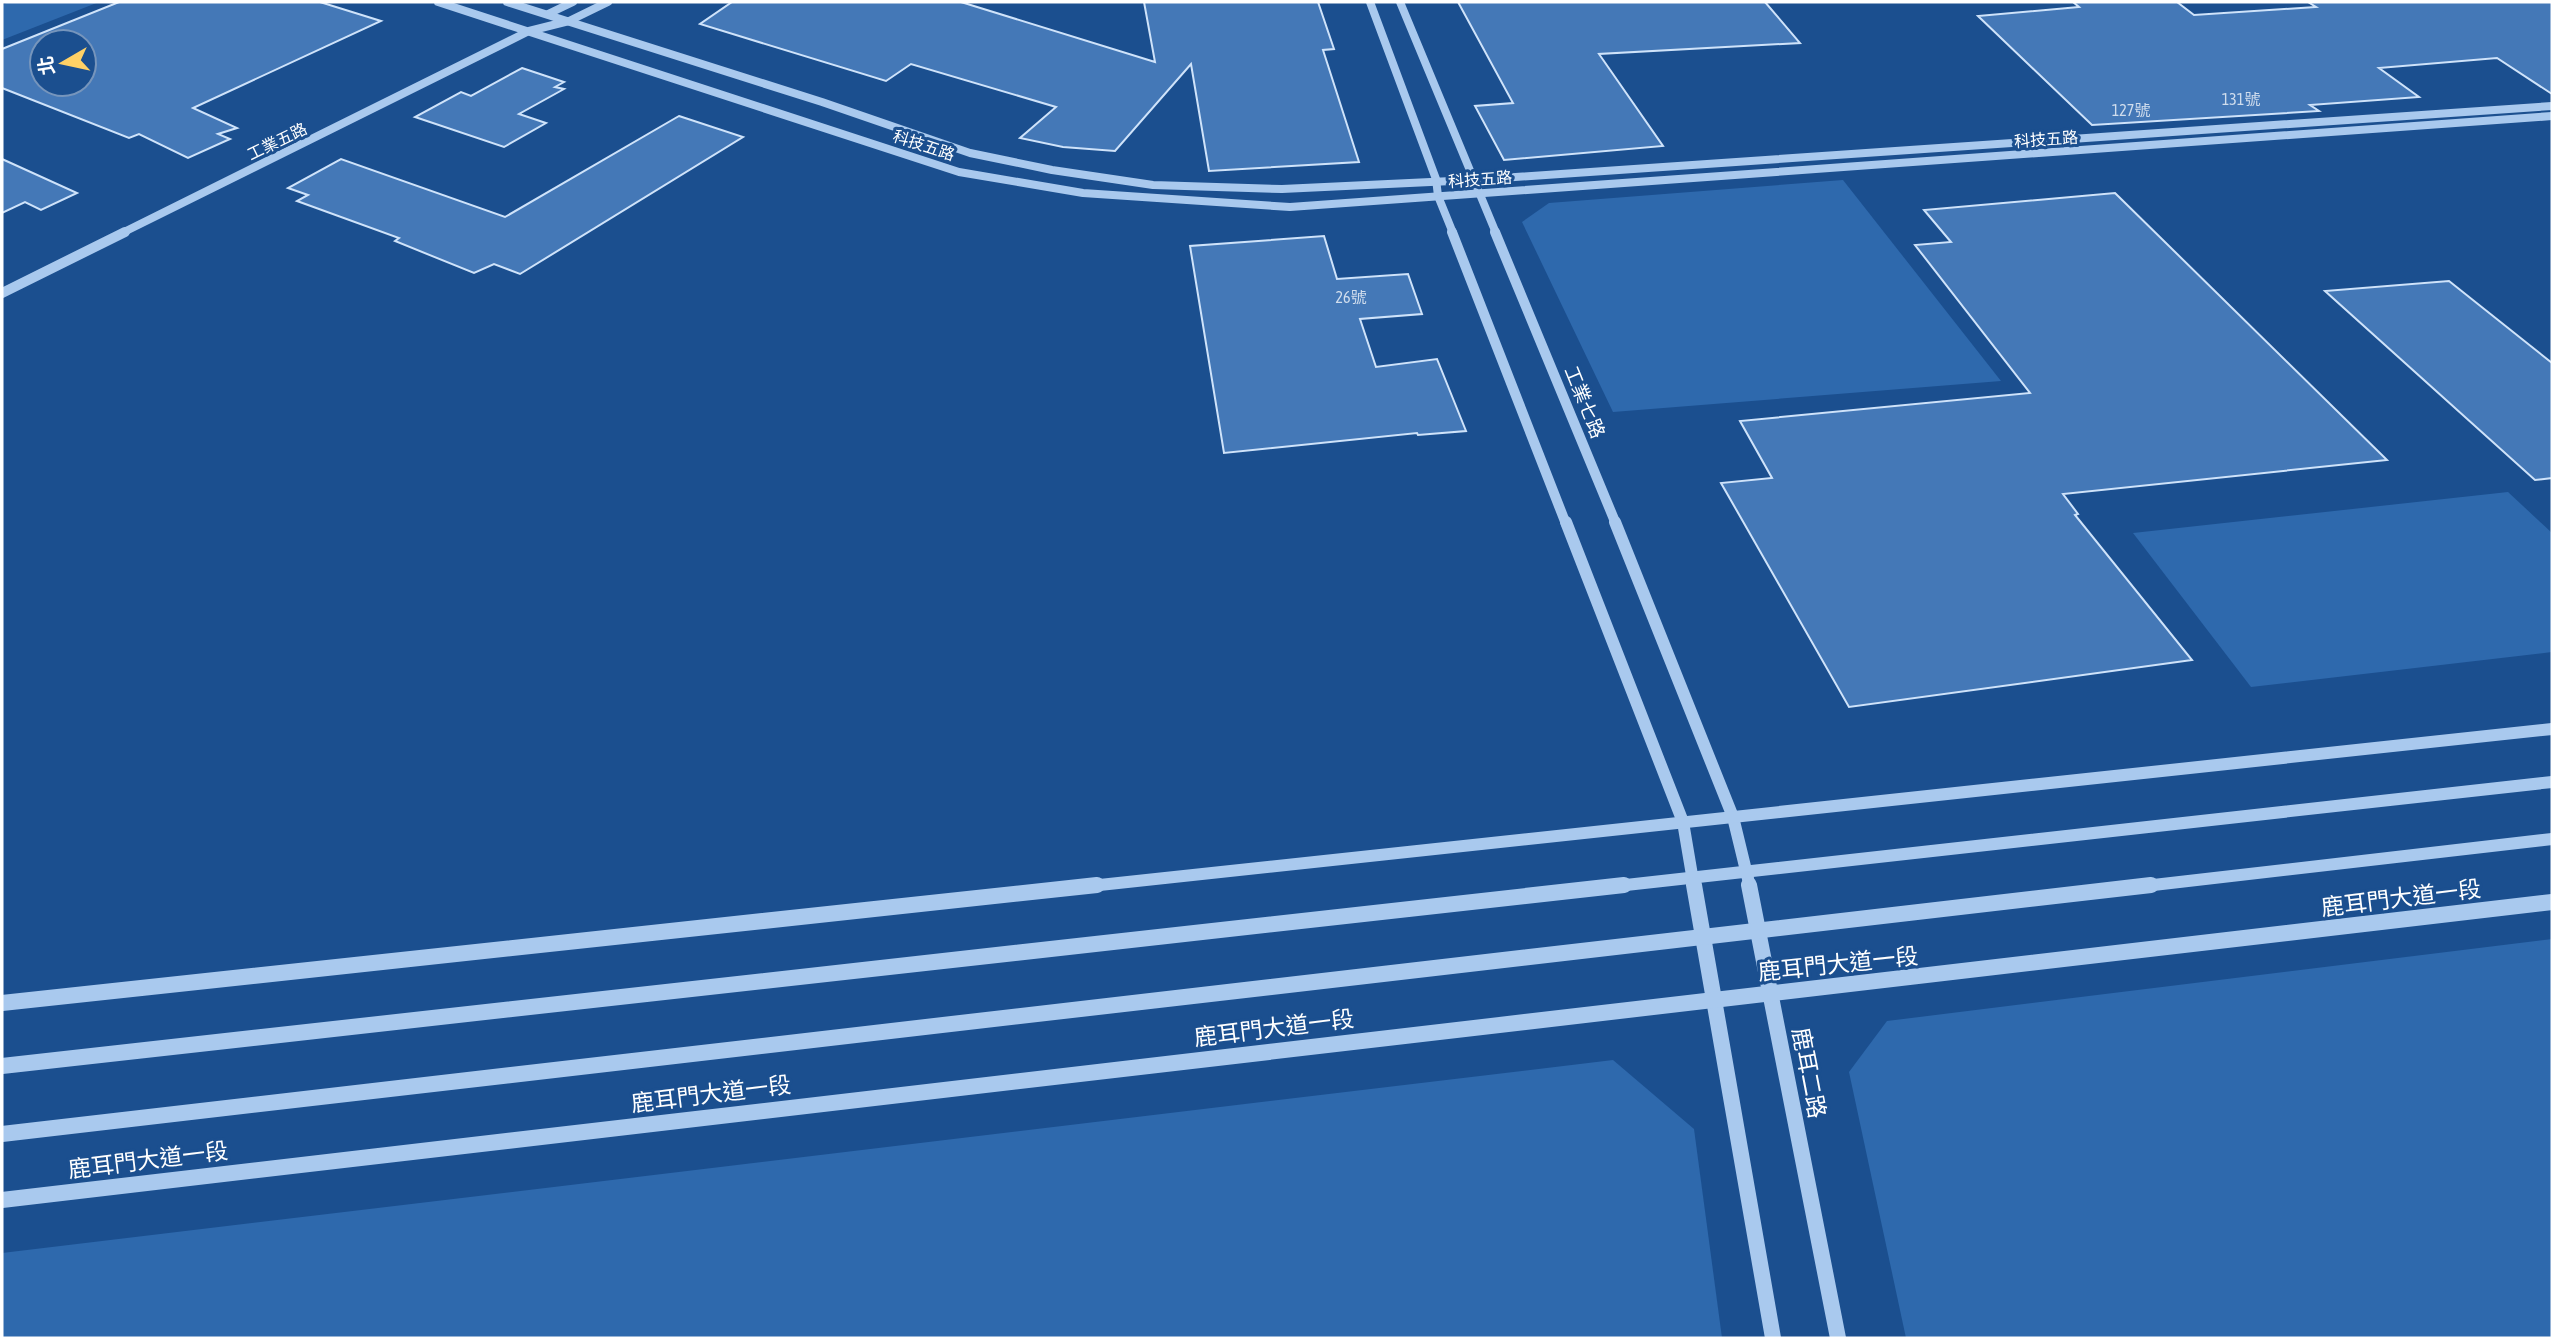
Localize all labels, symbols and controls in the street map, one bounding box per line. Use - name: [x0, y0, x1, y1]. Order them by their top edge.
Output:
- north arrow: [28, 28, 98, 98]
- text: 北: [34, 55, 59, 77]
- house number: 131號: [2222, 90, 2260, 108]
- house number: 127號: [2112, 101, 2150, 119]
- street label: 工業五路: [244, 119, 310, 163]
- street label: 科技五路: [891, 127, 957, 163]
- street label: 科技五路: [2013, 128, 2079, 150]
- street label: 科技五路: [1447, 168, 1513, 190]
- house number: 26號: [1335, 288, 1367, 306]
- street label: 工業七路: [1561, 363, 1609, 441]
- street label: 鹿耳門大道一段: [2320, 875, 2482, 921]
- street label: 鹿耳門大道一段: [1757, 943, 1919, 985]
- street label: 鹿耳門大道一段: [1193, 1005, 1355, 1051]
- street label: 鹿耳二路: [1787, 1025, 1831, 1121]
- street label: 鹿耳門大道一段: [630, 1071, 792, 1117]
- street label: 鹿耳門大道一段: [67, 1137, 229, 1183]

